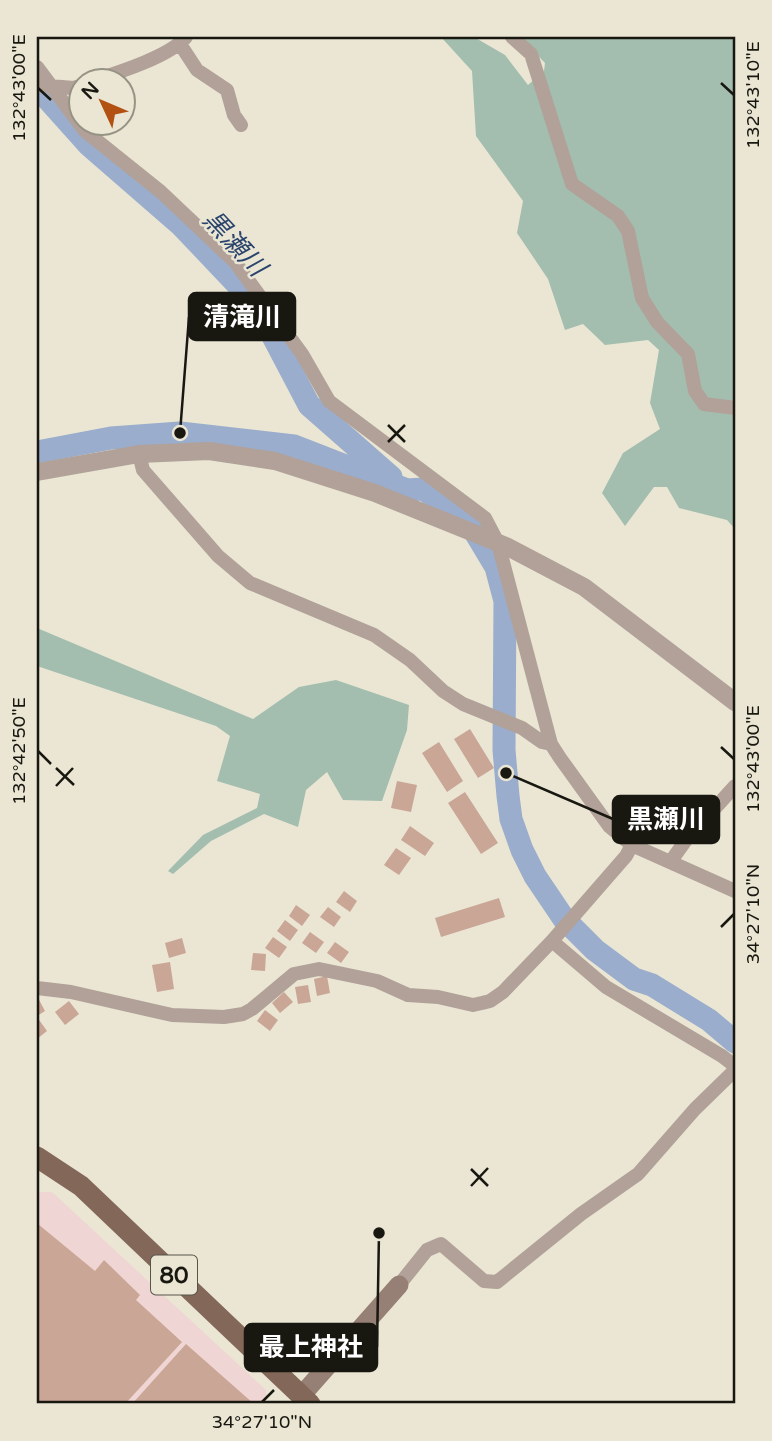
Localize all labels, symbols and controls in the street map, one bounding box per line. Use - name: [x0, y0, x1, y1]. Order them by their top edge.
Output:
- text: 132°43'00"E: [8, 34, 30, 142]
- text: 132°43'10"E: [742, 41, 764, 149]
- north arrow: [66, 66, 136, 136]
- text: N: [77, 78, 104, 104]
- water label: 黒瀬川: [197, 204, 275, 285]
- callout: 清滝川: [189, 293, 295, 340]
- text: 清滝川: [203, 302, 281, 333]
- text: 132°42'50"E: [8, 697, 30, 805]
- text: 132°43'00"E: [742, 705, 764, 813]
- callout: 黒瀬川: [613, 796, 719, 843]
- text: 黒瀬川: [627, 804, 705, 835]
- text: 34°27'10"N: [742, 864, 764, 964]
- road number: 80: [151, 1256, 197, 1294]
- callout: 最上神社: [245, 1324, 377, 1371]
- text: 最上神社: [259, 1332, 363, 1363]
- text: 34°27'10"N: [212, 1411, 312, 1433]

